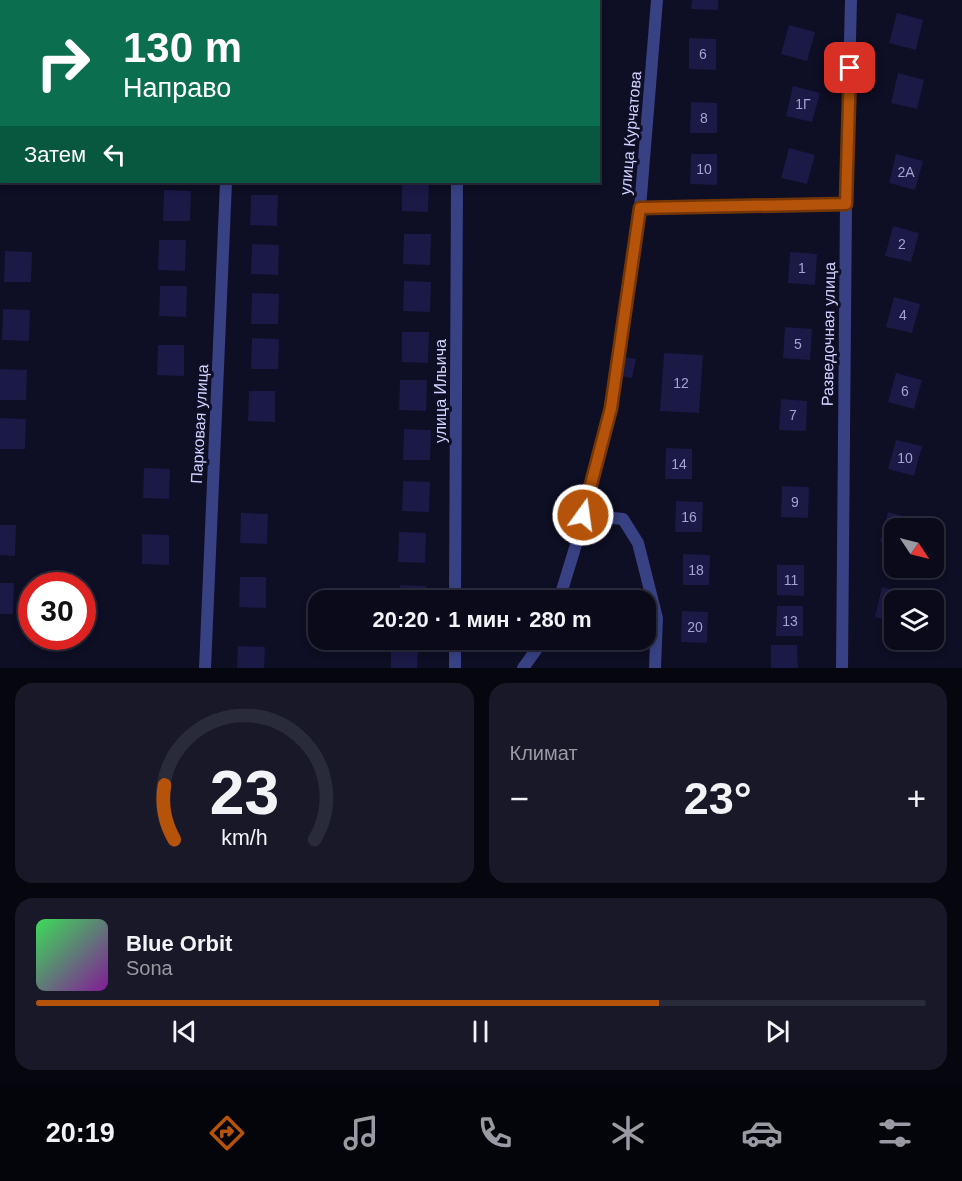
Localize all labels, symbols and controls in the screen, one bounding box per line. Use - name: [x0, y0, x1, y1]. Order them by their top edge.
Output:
- icon: right: [24, 24, 102, 102]
- text: 130 m: [123, 24, 242, 71]
- pin: [824, 42, 875, 93]
- house number: 6: [699, 46, 707, 62]
- icon: arrive: [833, 51, 866, 84]
- street label: улица Курчатова: [617, 70, 644, 196]
- text: Направо: [123, 73, 231, 103]
- house number: 1Г: [795, 96, 811, 112]
- house number: 8: [700, 110, 708, 126]
- icon: left: [98, 138, 131, 171]
- text: Затем: [24, 142, 86, 167]
- house number: 10: [696, 161, 712, 177]
- house number: 2А: [897, 164, 915, 180]
- house number: 2: [898, 236, 906, 252]
- house number: 1: [798, 260, 806, 276]
- street label: Разведочная улица: [819, 262, 838, 406]
- house number: 4: [899, 307, 907, 323]
- house number: 5: [794, 336, 802, 352]
- street label: улица Ильича: [432, 339, 449, 443]
- street label: Парковая улица: [188, 364, 211, 484]
- house number: 12: [673, 375, 689, 391]
- house number: 6: [901, 383, 909, 399]
- house number: 7: [789, 407, 797, 423]
- house number: 10: [897, 450, 913, 466]
- house number: 14: [671, 456, 687, 472]
- position arrow: [551, 483, 615, 547]
- house number: 9: [791, 494, 799, 510]
- house number: 16: [681, 509, 697, 525]
- north arrow: [884, 518, 944, 578]
- map controls: [884, 518, 944, 650]
- house number: 18: [688, 562, 704, 578]
- speed limit sign: 30: [18, 572, 96, 650]
- house number: 11: [784, 572, 798, 588]
- button: layers: [884, 590, 944, 650]
- text: 20:20 · 1 мин · 280 m: [372, 607, 592, 632]
- house number: 13: [782, 613, 798, 629]
- house number: 20: [687, 619, 703, 635]
- text: Климат: [510, 742, 578, 764]
- text: 23: [210, 758, 279, 827]
- text: 23°: [684, 773, 752, 824]
- text: −: [510, 780, 529, 817]
- text: +: [907, 780, 926, 817]
- text: km/h: [221, 826, 267, 850]
- text: Blue Orbit: [126, 931, 232, 956]
- text: Sona: [126, 957, 173, 979]
- icon: previous: [168, 1015, 201, 1048]
- icon: pause: [464, 1015, 497, 1048]
- icon: next: [761, 1015, 794, 1048]
- icon: directions: [206, 1112, 248, 1154]
- icon: music: [340, 1112, 382, 1154]
- icon: phone: [474, 1112, 516, 1154]
- icon: climate: [607, 1112, 649, 1154]
- icon: car: [741, 1112, 783, 1154]
- icon: filters: [874, 1112, 916, 1154]
- text: 20:19: [46, 1118, 115, 1148]

